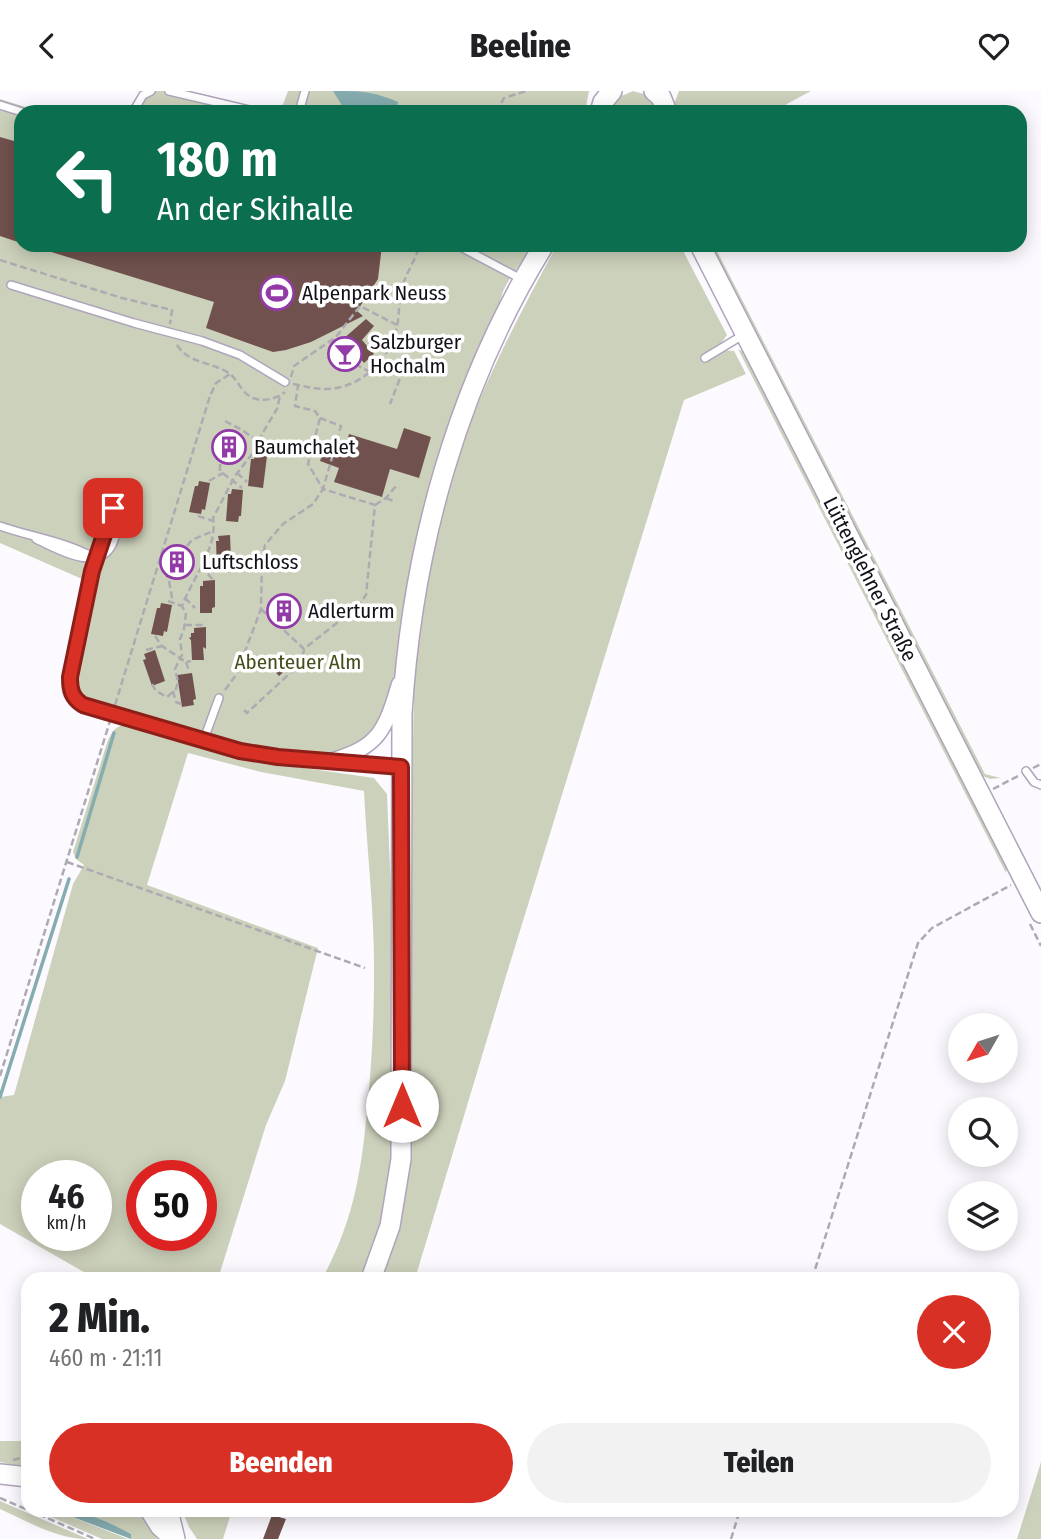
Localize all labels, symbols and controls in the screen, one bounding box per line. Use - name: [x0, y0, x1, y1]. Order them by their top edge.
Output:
- icon: back: [28, 27, 66, 65]
- text: Beeline: [470, 27, 571, 65]
- icon: heart: [975, 27, 1013, 65]
- text: 180 m: [157, 130, 278, 189]
- icon: left: [42, 133, 133, 224]
- text: An der Skihalle: [157, 190, 353, 228]
- sports icon: Alpenpark Neuss: [258, 274, 296, 312]
- place label: Alpenpark Neuss: [302, 280, 446, 306]
- place label: Salzburger Hochalm: [370, 329, 462, 379]
- bar icon: Salzburger Hochalm: [326, 335, 364, 373]
- building icon: Baumchalet: [210, 428, 248, 466]
- place label: Baumchalet: [254, 434, 356, 460]
- pin: [83, 478, 143, 538]
- icon: arrive: [94, 489, 132, 527]
- street label: Lüttenglehner Straße: [817, 492, 923, 666]
- building icon: Luftschloss: [158, 543, 196, 581]
- place label: Luftschloss: [202, 549, 299, 575]
- building icon: Adlerturm: [265, 592, 303, 630]
- place label: Adlerturm: [308, 598, 395, 624]
- park label: Abenteuer Alm: [235, 649, 361, 675]
- north arrow: [948, 1013, 1018, 1083]
- map controls: [948, 1013, 1018, 1251]
- position arrow: [365, 1069, 439, 1143]
- button: search: [948, 1097, 1018, 1167]
- speed limit sign: 50: [126, 1160, 217, 1251]
- text: 46: [48, 1175, 85, 1217]
- button: layers: [948, 1181, 1018, 1251]
- text: km/h: [46, 1212, 87, 1234]
- text: 2 Min.: [49, 1293, 150, 1343]
- button: close: [917, 1295, 991, 1369]
- text: 460 m · 21:11: [49, 1344, 162, 1372]
- button: Beenden: [49, 1423, 513, 1503]
- button: Teilen: [527, 1423, 991, 1503]

